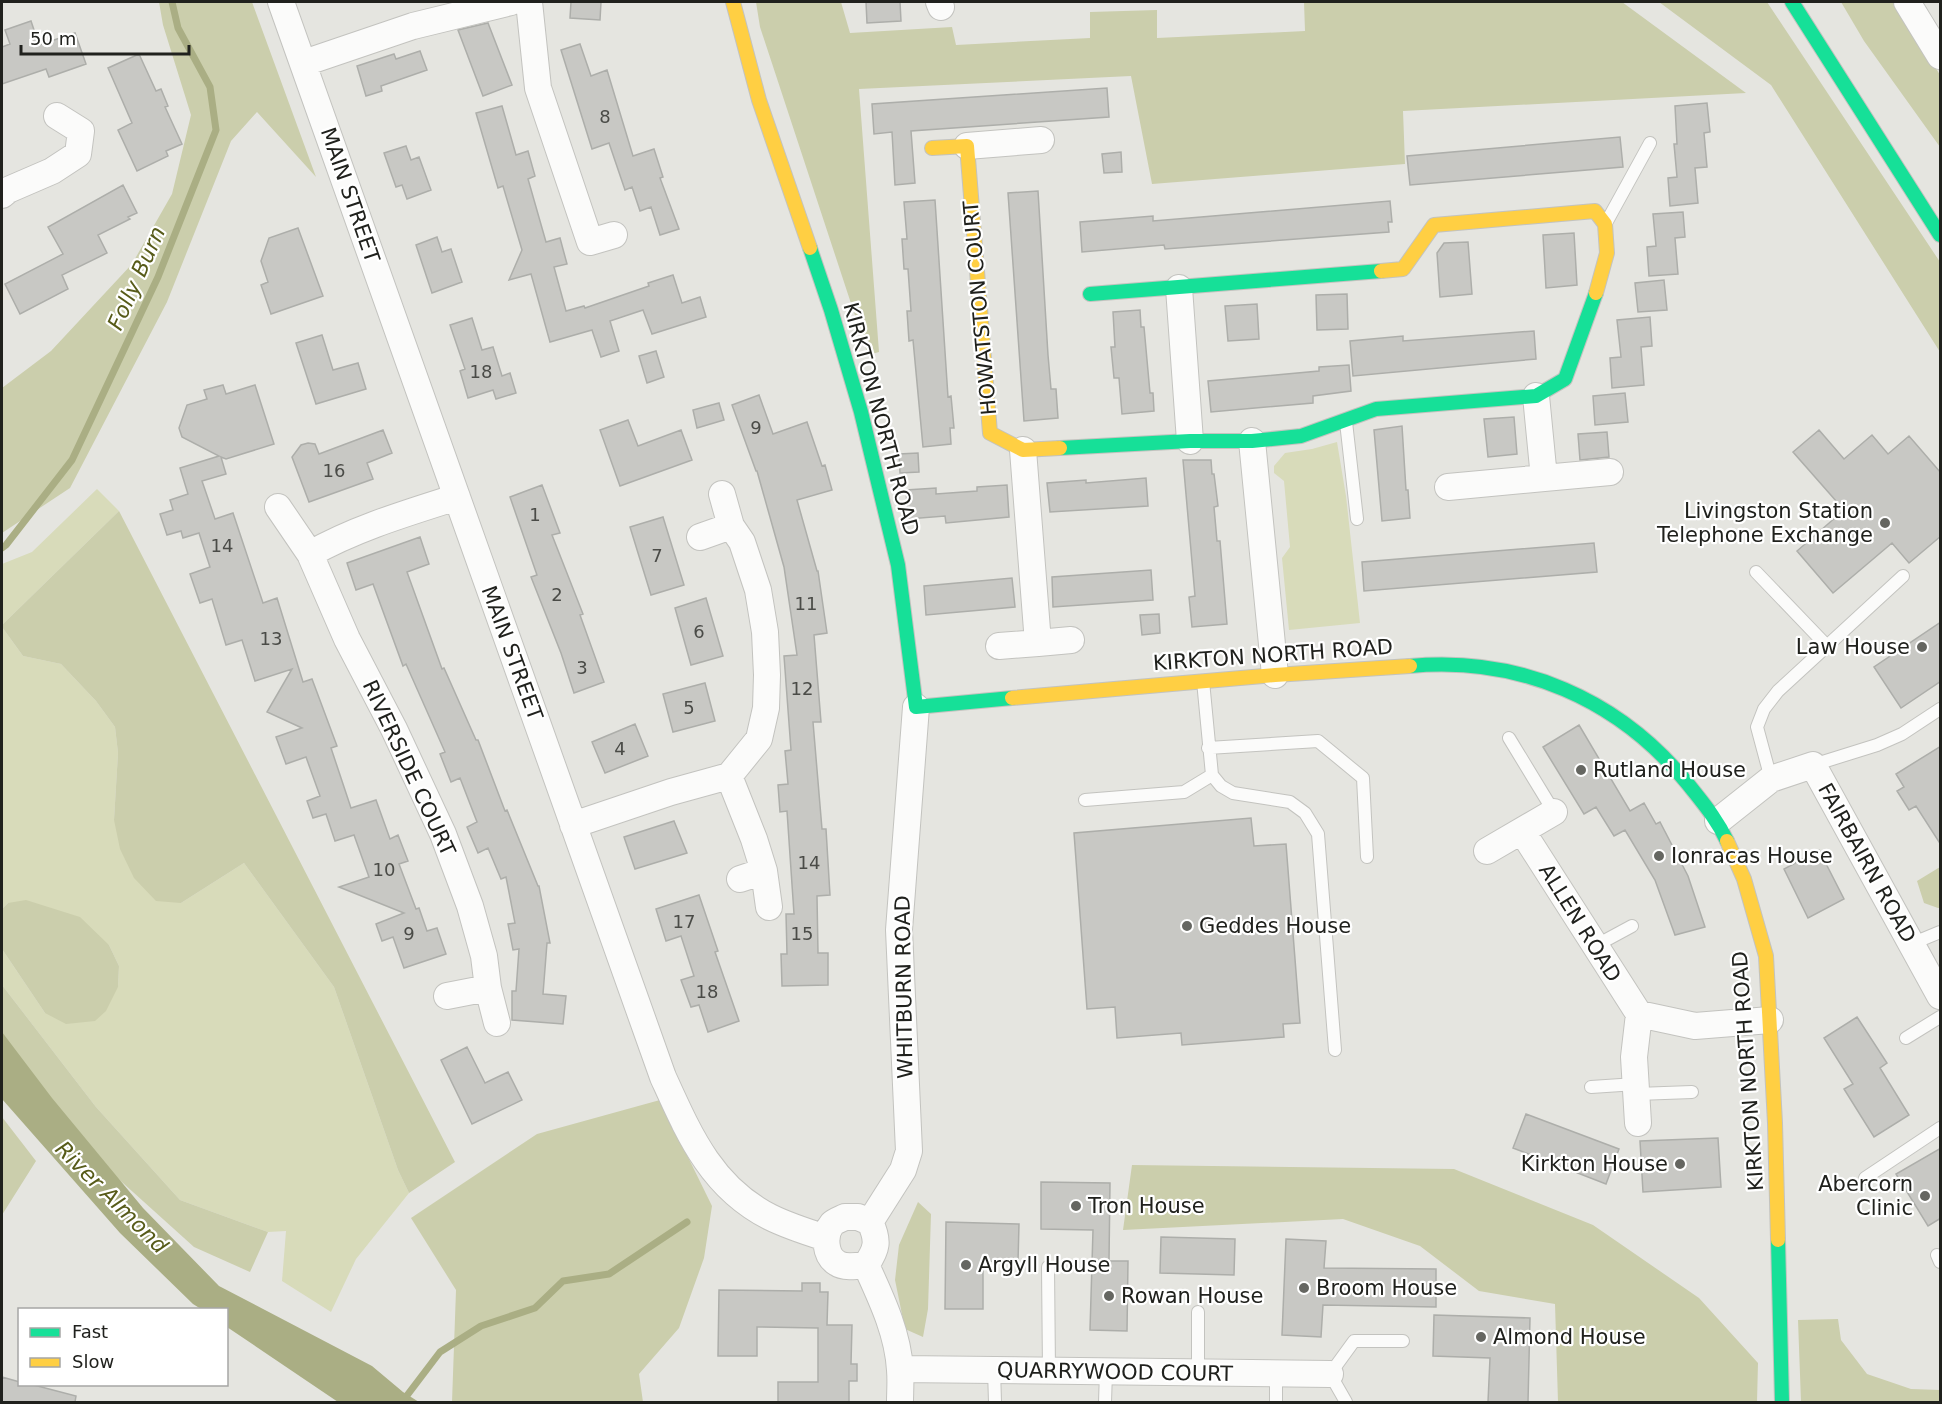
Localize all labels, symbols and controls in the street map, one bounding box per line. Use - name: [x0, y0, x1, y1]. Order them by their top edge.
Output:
- scale bar: [21, 18, 189, 56]
- text: 50 m: [30, 28, 76, 49]
- house number: 8: [599, 106, 611, 127]
- street label: MAIN STREET: [316, 124, 384, 266]
- street label: HOWATSTON COURT: [959, 200, 1001, 416]
- water label: Folly Burn: [103, 223, 170, 334]
- street label: KIRKTON NORTH ROAD: [838, 300, 924, 538]
- house number: 18: [470, 361, 492, 382]
- house number: 9: [750, 417, 762, 438]
- house number: 16: [323, 460, 345, 481]
- place label: Livingston Station Telephone Exchange: [1656, 499, 1873, 547]
- house number: 1: [529, 504, 541, 525]
- marker: Livingston Station Telephone Exchange: [1878, 516, 1892, 530]
- house number: 14: [211, 535, 233, 556]
- house number: 7: [651, 545, 663, 566]
- street label: MAIN STREET: [477, 583, 547, 724]
- house number: 2: [551, 584, 563, 605]
- house number: 11: [795, 593, 817, 614]
- house number: 6: [693, 621, 705, 642]
- house number: 13: [260, 628, 282, 649]
- street label: KIRKTON NORTH ROAD: [1152, 635, 1394, 675]
- place label: Law House: [1796, 635, 1910, 659]
- marker: Law House: [1915, 640, 1929, 654]
- house number: 3: [576, 657, 588, 678]
- street label: RIVERSIDE COURT: [358, 676, 460, 860]
- house number: 12: [791, 678, 813, 699]
- house number: 5: [683, 697, 695, 718]
- house number: 4: [614, 738, 626, 759]
- place label: Rutland House: [1593, 758, 1746, 782]
- marker: Rutland House: [1574, 763, 1588, 777]
- street label: FAIRBAIRN ROAD: [1813, 779, 1921, 947]
- place label: Ionracas House: [1671, 844, 1833, 868]
- marker: Ionracas House: [1652, 849, 1666, 863]
- house number: 14: [798, 852, 820, 873]
- house number: 10: [373, 859, 395, 880]
- street label: ALLEN ROAD: [1534, 860, 1626, 986]
- street label: WHITBURN ROAD: [890, 895, 918, 1079]
- house number: 17: [673, 911, 695, 932]
- place label: Geddes House: [1199, 914, 1351, 938]
- marker: Geddes House: [1180, 919, 1194, 933]
- house number: 9: [403, 923, 415, 944]
- house number: 15: [791, 923, 813, 944]
- street label: KIRKTON NORTH ROAD: [1728, 950, 1768, 1192]
- house number: 18: [696, 981, 718, 1002]
- water label: River Almond: [50, 1136, 174, 1259]
- place label: Kirkton House: [1521, 1152, 1668, 1176]
- marker: Kirkton House: [1673, 1157, 1687, 1171]
- place label: Abercorn Clinic: [1818, 1172, 1913, 1220]
- marker: Abercorn Clinic: [1918, 1189, 1932, 1203]
- place label: Tron House: [1087, 1194, 1205, 1218]
- marker: Tron House: [1069, 1199, 1083, 1213]
- place label: Argyll House: [978, 1253, 1111, 1277]
- marker: Argyll House: [959, 1258, 973, 1272]
- place label: Broom House: [1316, 1276, 1457, 1300]
- marker: Broom House: [1297, 1281, 1311, 1295]
- place label: Rowan House: [1121, 1284, 1263, 1308]
- marker: Rowan House: [1102, 1289, 1116, 1303]
- legend: [18, 1308, 228, 1386]
- text: Fast: [72, 1321, 108, 1342]
- place label: Almond House: [1493, 1325, 1646, 1349]
- marker: Almond House: [1474, 1330, 1488, 1344]
- text: Slow: [72, 1351, 114, 1372]
- street label: QUARRYWOOD COURT: [997, 1358, 1233, 1386]

